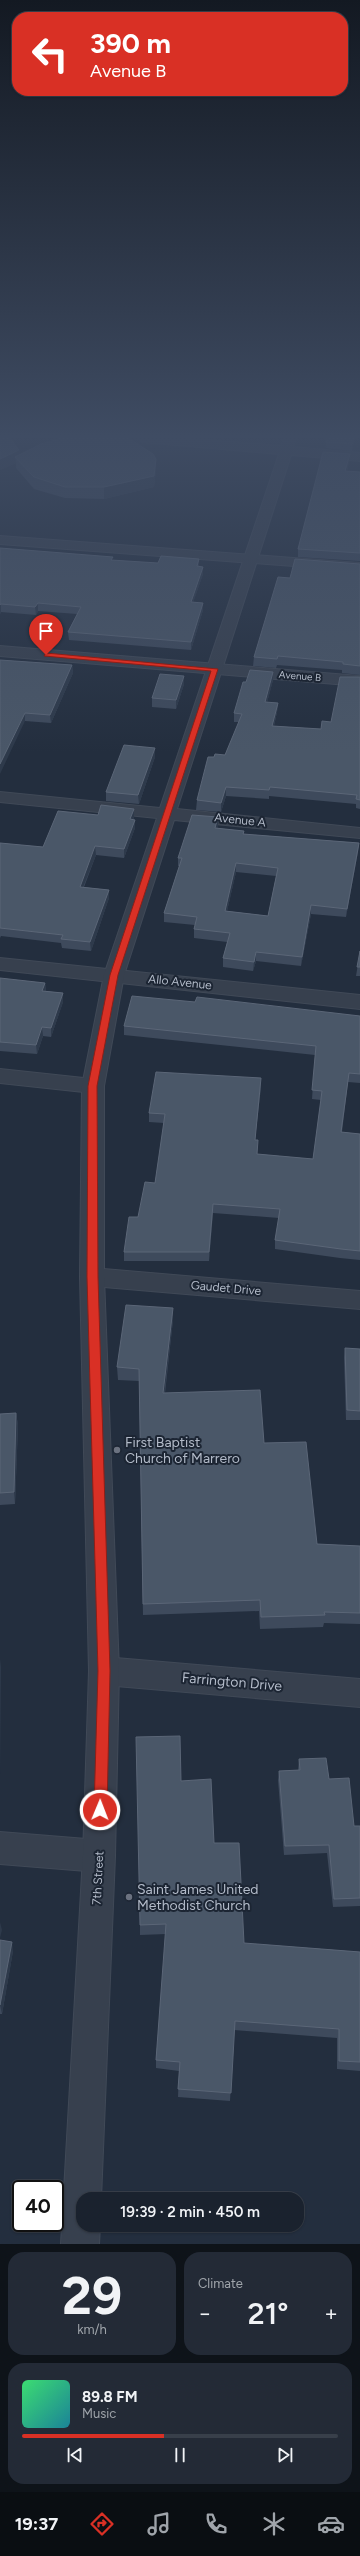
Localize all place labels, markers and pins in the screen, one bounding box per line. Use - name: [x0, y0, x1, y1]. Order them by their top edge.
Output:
- pin: [29, 614, 63, 655]
- place label: First Baptist Church of Marrero: [125, 1434, 240, 1467]
- marker: First Baptist Church of Marrero: [112, 1445, 122, 1455]
- place label: Saint James United Methodist Church: [137, 1881, 259, 1914]
- marker: Saint James United Methodist Church: [124, 1892, 134, 1902]

